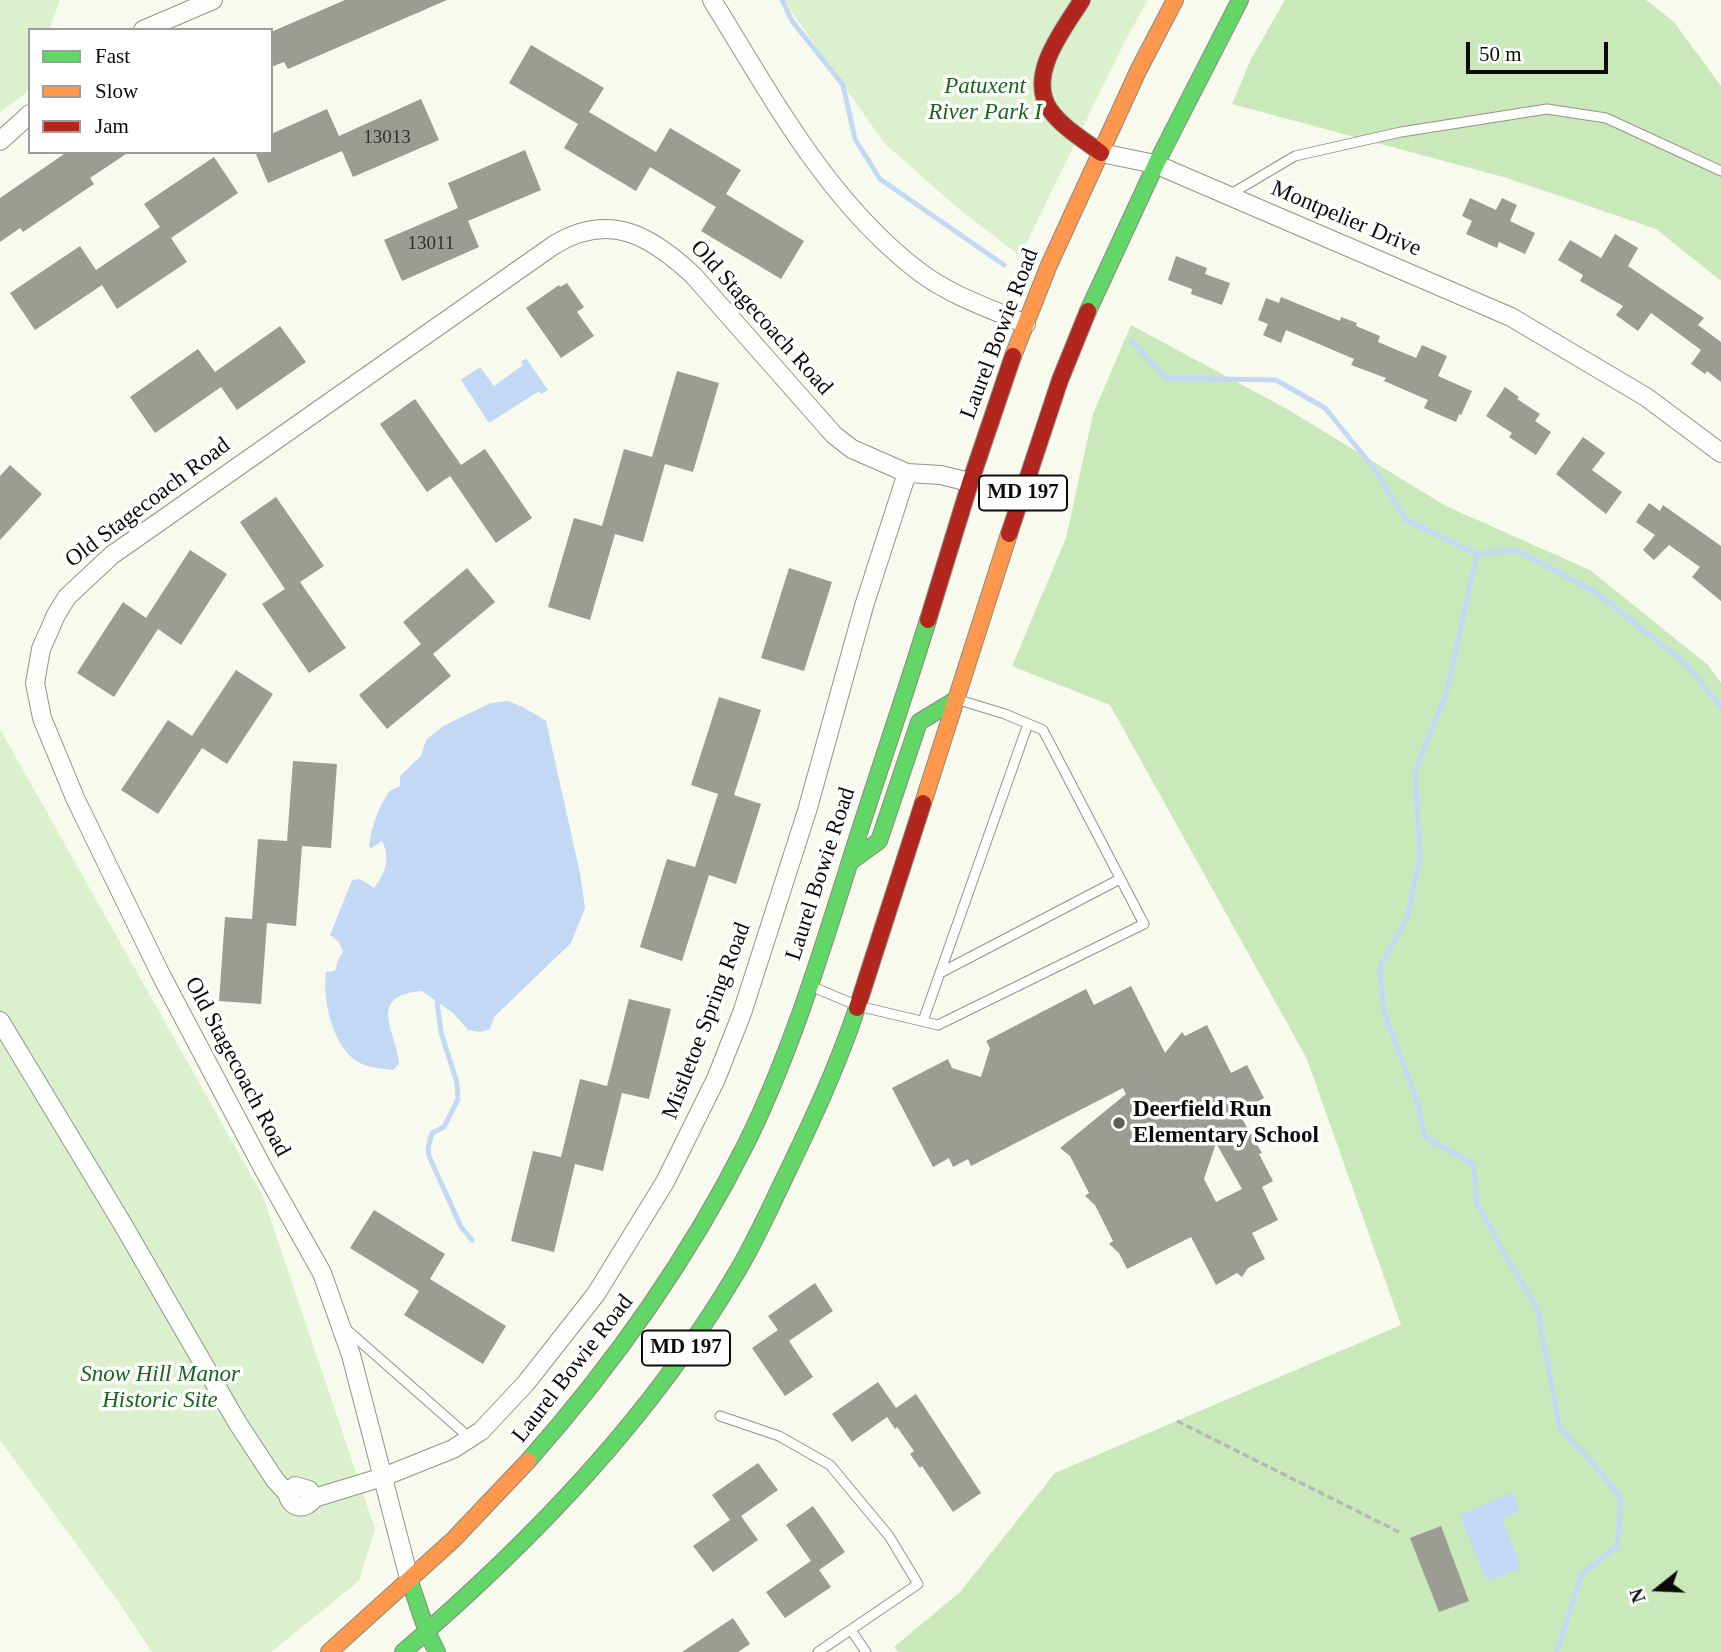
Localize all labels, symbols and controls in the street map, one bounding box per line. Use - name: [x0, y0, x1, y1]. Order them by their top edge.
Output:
- legend: [28, 28, 273, 154]
- scale bar: [1469, 28, 1611, 72]
- text: 50 m: [1479, 42, 1522, 66]
- text: Fast: [95, 44, 130, 68]
- park label: Patuxent River Park I: [928, 73, 1042, 127]
- text: Slow: [95, 79, 138, 103]
- text: Jam: [95, 114, 129, 138]
- house number: 13013: [363, 127, 411, 149]
- street label: Montpelier Drive: [1267, 175, 1425, 263]
- house number: 13011: [408, 233, 454, 255]
- street label: Old Stagecoach Road: [684, 235, 838, 401]
- street label: Laurel Bowie Road: [955, 245, 1045, 423]
- street label: Old Stagecoach Road: [60, 432, 236, 574]
- road number: MD 197: [979, 476, 1067, 510]
- street label: Laurel Bowie Road: [780, 784, 862, 964]
- street label: Mistletoe Spring Road: [657, 919, 757, 1123]
- street label: Old Stagecoach Road: [178, 973, 296, 1161]
- place label: Deerfield Run Elementary School: [1133, 1096, 1319, 1150]
- marker: Deerfield Run Elementary School: [1111, 1115, 1127, 1131]
- street label: Laurel Bowie Road: [507, 1290, 639, 1448]
- road number: MD 197: [642, 1330, 730, 1366]
- park label: Snow Hill Manor Historic Site: [80, 1361, 240, 1415]
- north arrow: [1623, 1554, 1693, 1624]
- text: N: [1625, 1586, 1650, 1605]

